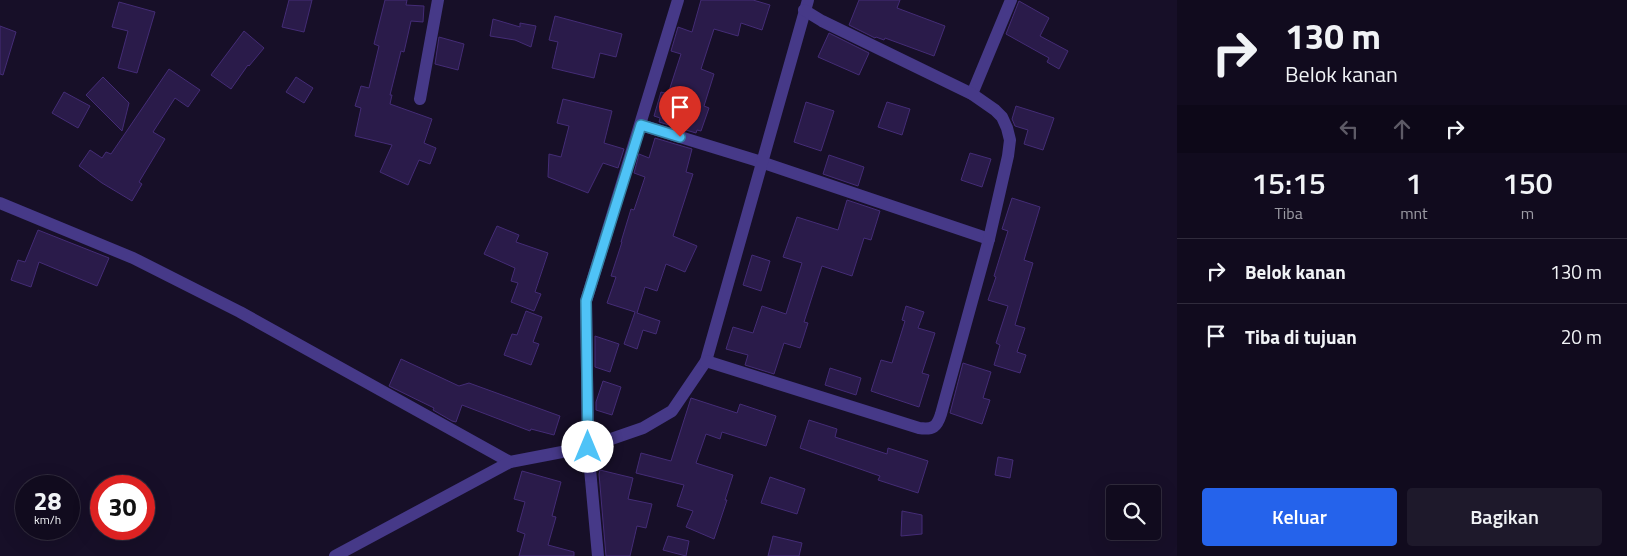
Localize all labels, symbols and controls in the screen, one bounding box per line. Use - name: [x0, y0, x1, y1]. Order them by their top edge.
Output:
- text: 130 m: [1285, 9, 1381, 63]
- icon: right: [1202, 20, 1267, 85]
- text: Belok kanan: [1285, 57, 1398, 91]
- pin: [659, 86, 701, 137]
- icon: arrive: [666, 93, 694, 121]
- icon: left: [1335, 115, 1363, 143]
- icon: ahead: [1388, 115, 1416, 143]
- icon: right: [1441, 115, 1469, 143]
- text: 15:15: [1251, 160, 1326, 206]
- text: 1: [1406, 160, 1422, 206]
- text: 150: [1502, 160, 1553, 206]
- text: Tiba: [1274, 201, 1303, 225]
- text: mnt: [1400, 201, 1428, 225]
- text: m: [1521, 201, 1534, 225]
- icon: right: [1202, 257, 1230, 285]
- text: Belok kanan: [1245, 257, 1346, 286]
- text: 130 m: [1550, 257, 1602, 286]
- icon: arrive: [1202, 322, 1230, 350]
- text: Tiba di tujuan: [1245, 322, 1357, 351]
- text: 20 m: [1561, 322, 1602, 351]
- position arrow: [561, 420, 613, 472]
- speed limit sign: 30: [90, 475, 155, 540]
- text: 28: [33, 482, 62, 520]
- map controls: [1106, 485, 1161, 540]
- button: search: [1106, 485, 1161, 540]
- button: Keluar: [1202, 488, 1397, 546]
- button: Bagikan: [1407, 488, 1602, 546]
- text: km/h: [34, 510, 61, 529]

